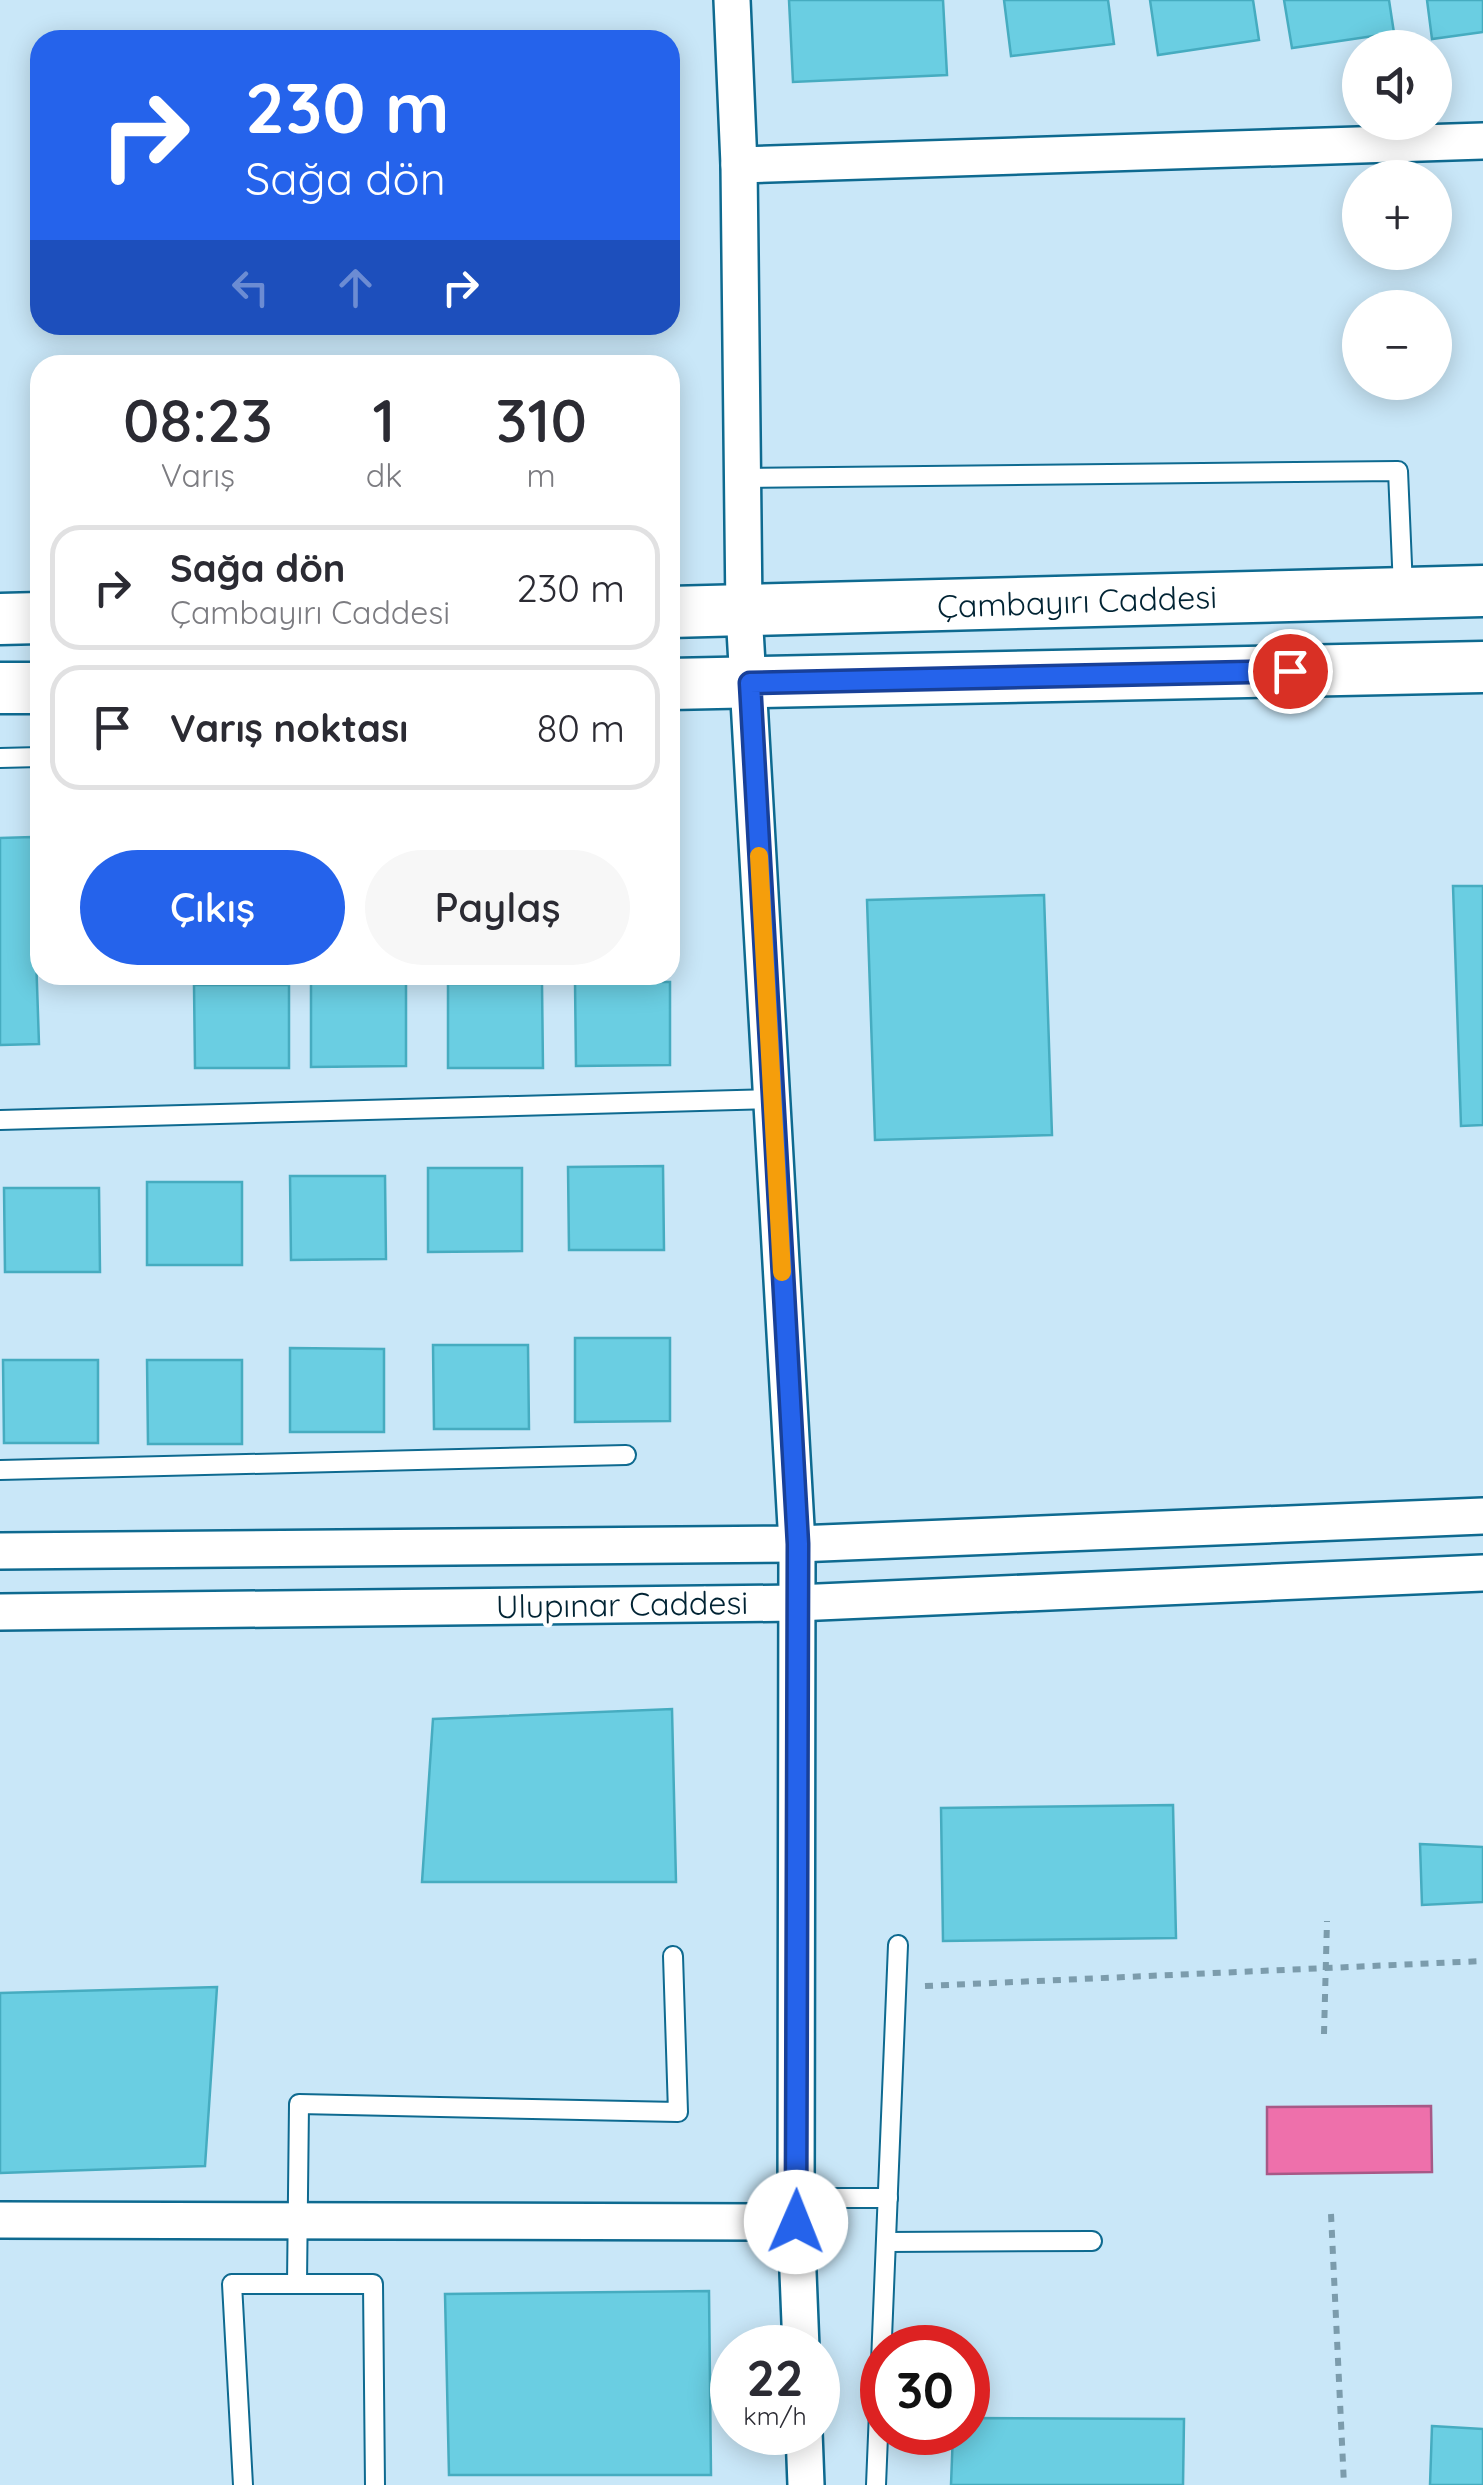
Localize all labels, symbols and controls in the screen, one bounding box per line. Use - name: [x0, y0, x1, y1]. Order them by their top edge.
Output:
- map controls: [1342, 30, 1452, 400]
- button: sound: [1342, 30, 1452, 140]
- text: 230 m: [245, 63, 450, 151]
- icon: right: [80, 70, 210, 200]
- text: Sağa dön: [245, 150, 446, 206]
- button: +: [1342, 160, 1452, 270]
- icon: left: [223, 260, 278, 315]
- icon: ahead: [328, 260, 383, 315]
- icon: right: [433, 260, 488, 315]
- button: −: [1342, 290, 1452, 400]
- text: 08:23: [123, 382, 273, 457]
- text: 1: [373, 382, 396, 457]
- text: 310: [495, 382, 587, 457]
- text: Varış: [161, 455, 235, 495]
- text: dk: [366, 455, 402, 495]
- text: m: [527, 455, 556, 495]
- text: Sağa dön: [170, 544, 346, 592]
- icon: right: [85, 560, 140, 615]
- text: 230 m: [516, 564, 625, 612]
- street label: Çambayırı Caddesi: [936, 576, 1218, 626]
- text: Çambayırı Caddesi: [170, 592, 450, 632]
- pin: [1248, 629, 1333, 714]
- icon: arrive: [1263, 644, 1318, 699]
- icon: arrive: [85, 700, 140, 755]
- text: Varış noktası: [170, 704, 408, 752]
- text: 80 m: [537, 704, 625, 752]
- button: Çıkış: [80, 850, 345, 965]
- button: Paylaş: [365, 850, 630, 965]
- street label: Ulupınar Caddesi: [495, 1582, 749, 1626]
- position arrow: [744, 2170, 848, 2274]
- speed limit sign: 30: [860, 2325, 990, 2455]
- text: 22: [747, 2346, 803, 2409]
- text: km/h: [743, 2400, 807, 2431]

